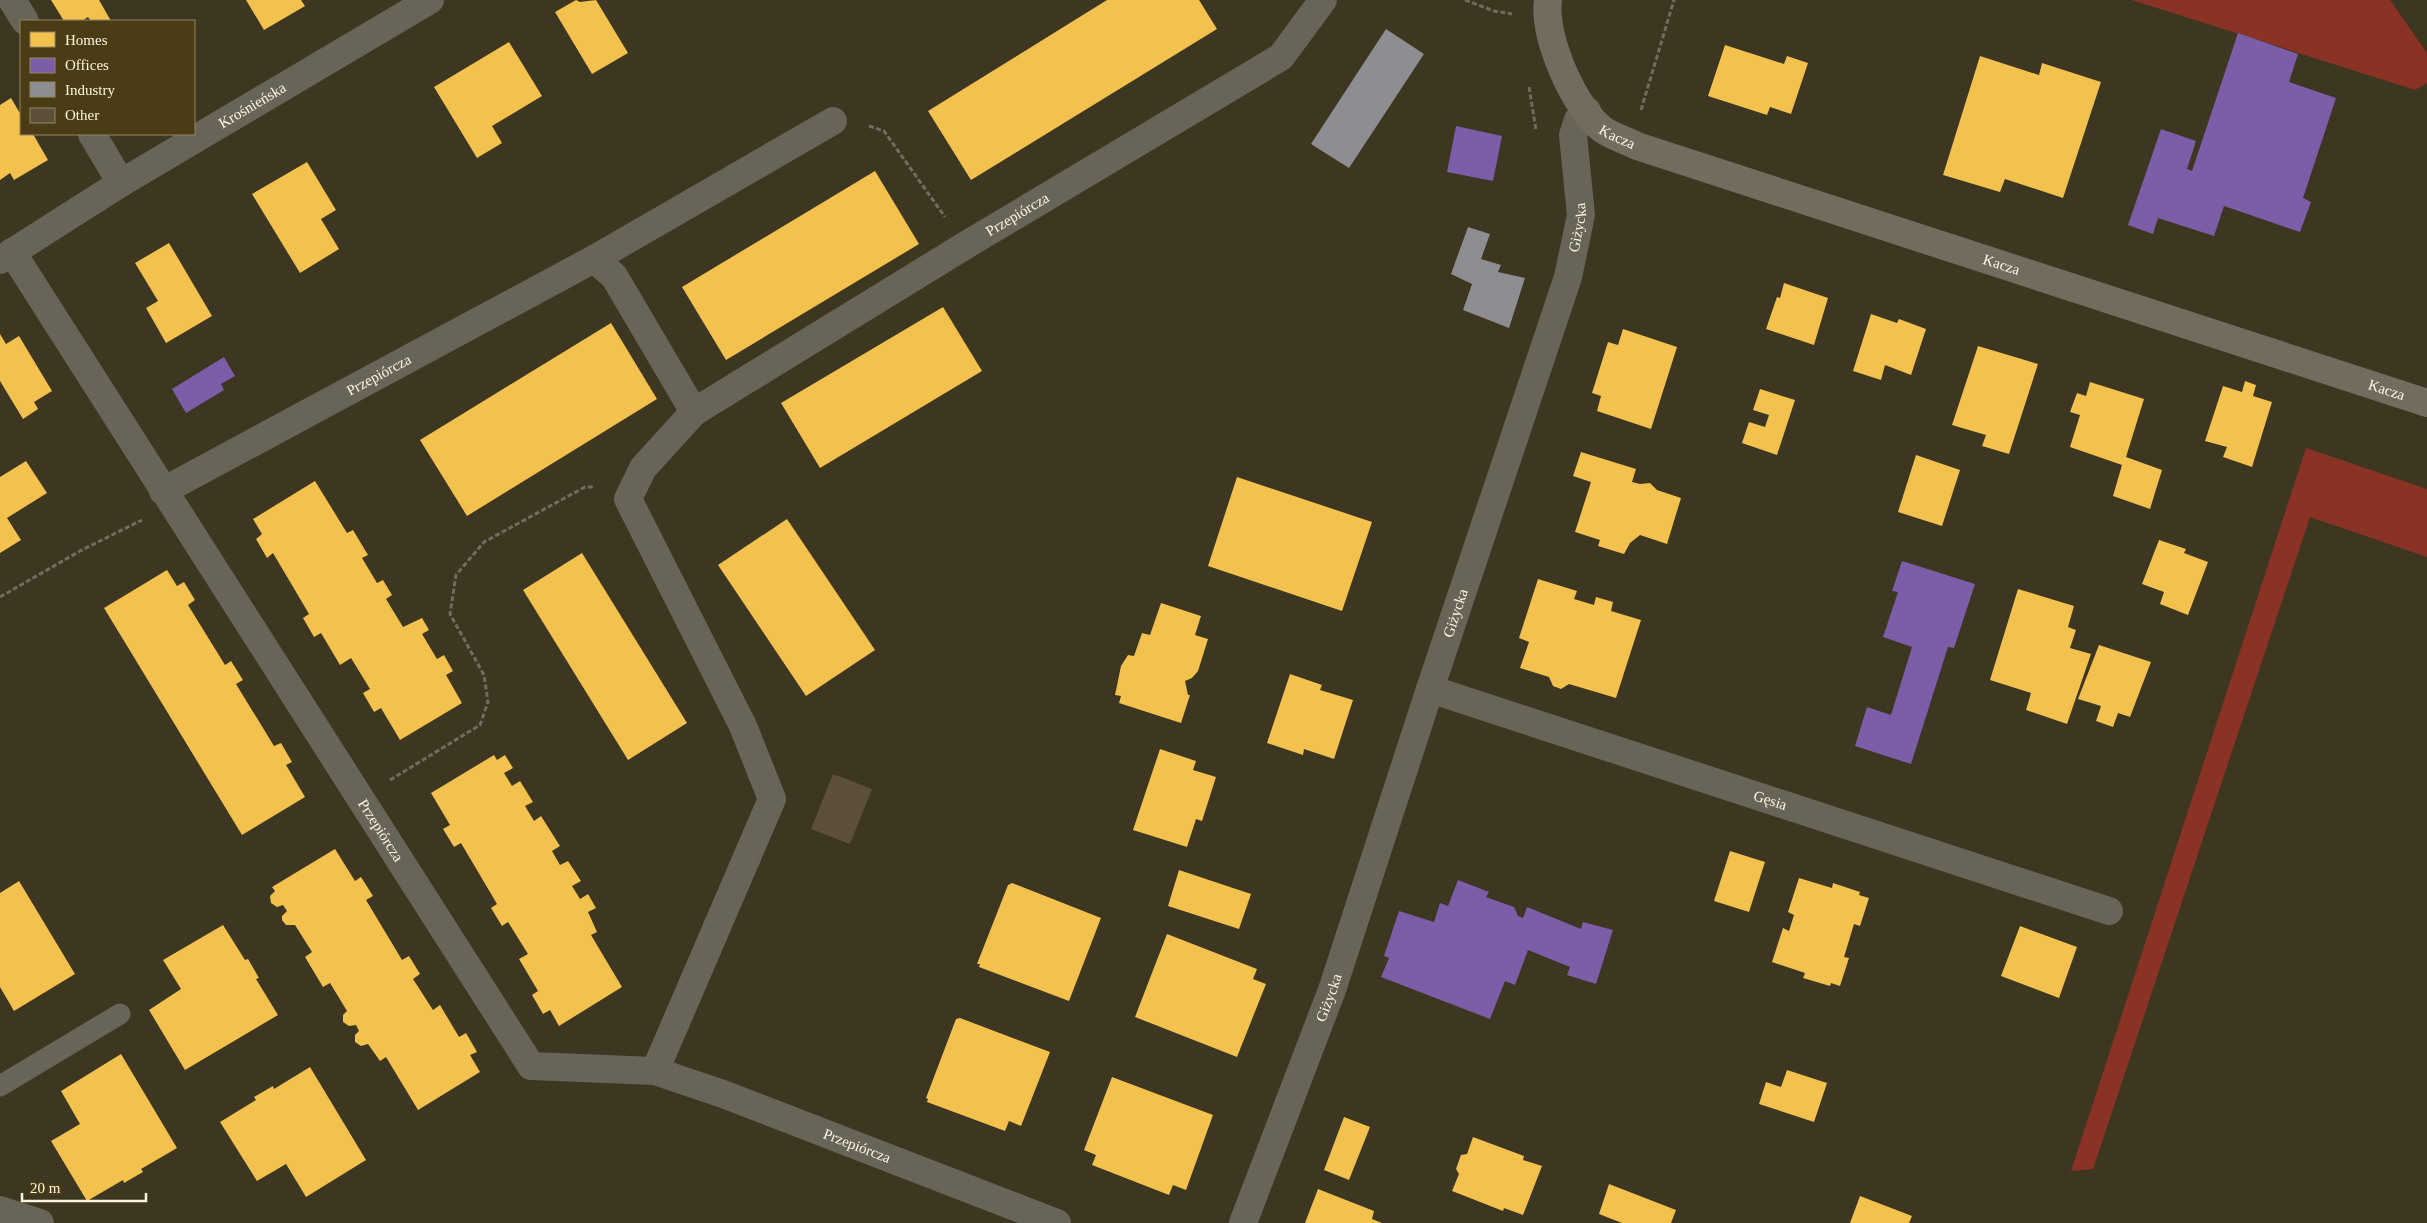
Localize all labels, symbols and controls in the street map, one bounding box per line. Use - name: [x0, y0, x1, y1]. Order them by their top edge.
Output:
- legend: [20, 20, 195, 135]
- text: Homes: [65, 32, 108, 48]
- text: Offices: [65, 57, 109, 73]
- street label: Krośnieńska: [216, 79, 289, 131]
- text: Industry: [65, 82, 115, 98]
- text: Other: [65, 107, 99, 123]
- street label: Kacza: [1596, 121, 1638, 152]
- street label: Przepiórcza: [983, 189, 1052, 239]
- street label: Giżycka: [1565, 202, 1589, 254]
- street label: Kacza: [1981, 251, 2022, 278]
- street label: Przepiórcza: [344, 351, 414, 399]
- street label: Kacza: [2366, 376, 2407, 403]
- street label: Giżycka: [1440, 587, 1471, 639]
- street label: Gęsia: [1752, 787, 1789, 813]
- street label: Przepiórcza: [355, 796, 407, 865]
- street label: Giżycka: [1313, 971, 1345, 1024]
- street label: Przepiórcza: [821, 1126, 893, 1166]
- scale bar: [22, 1170, 146, 1202]
- text: 20 m: [30, 1180, 61, 1196]

